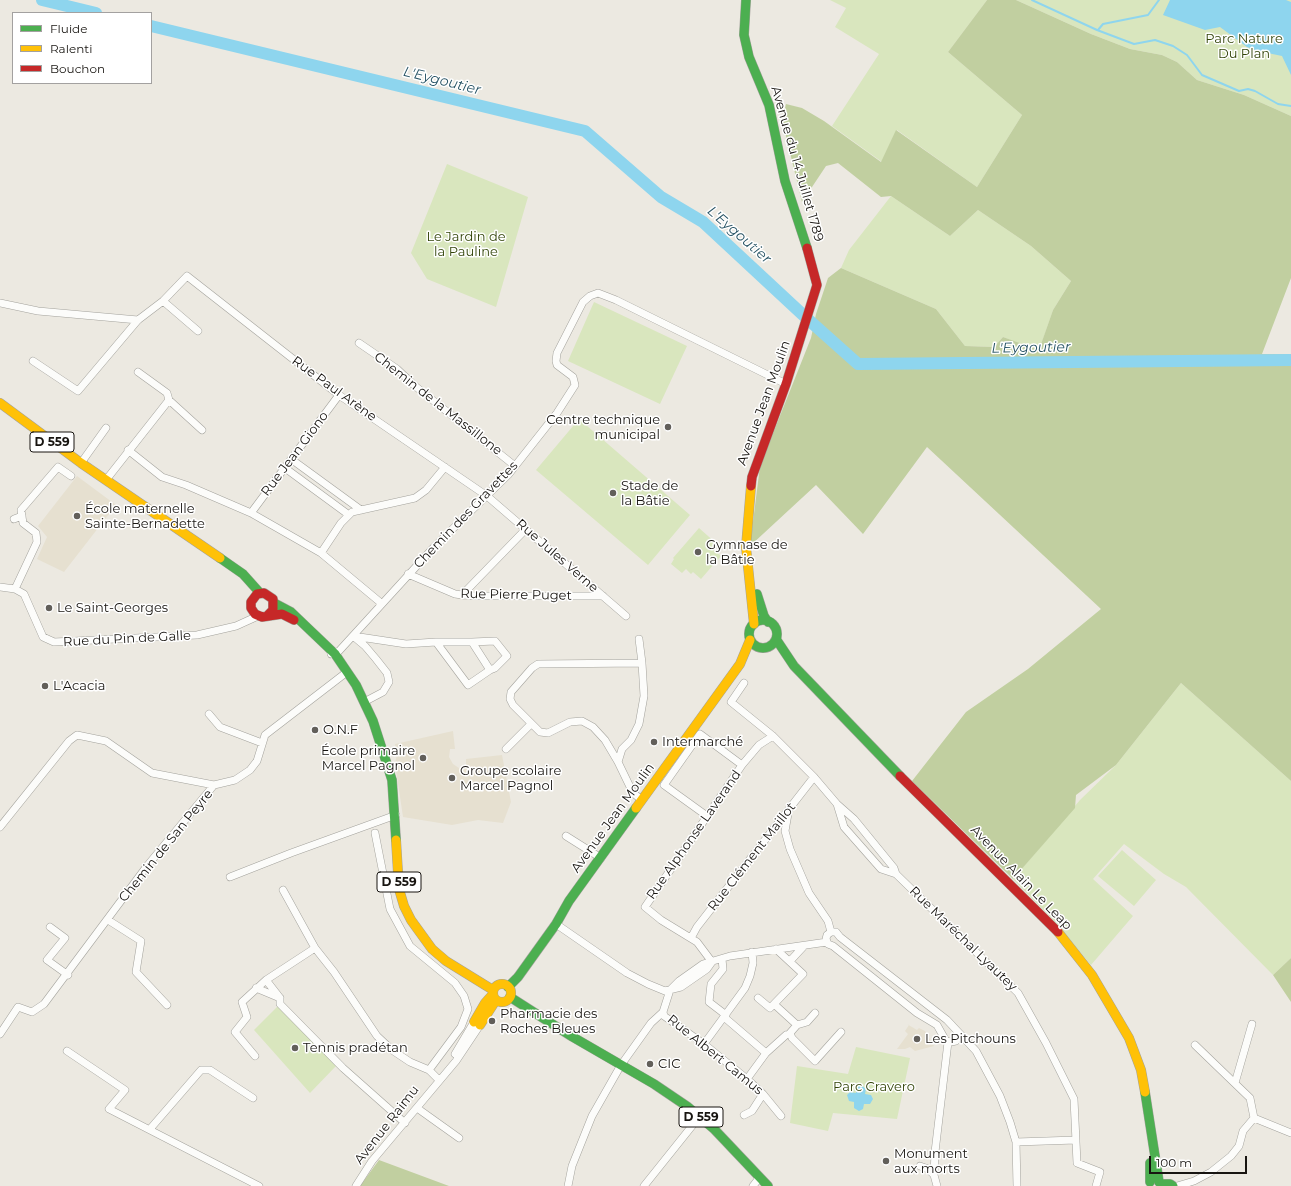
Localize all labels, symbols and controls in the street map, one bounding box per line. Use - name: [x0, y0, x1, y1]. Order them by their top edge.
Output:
- legend: [12, 12, 152, 84]
- text: Fluide: [50, 21, 88, 36]
- park label: Parc Nature Du Plan: [1205, 31, 1283, 62]
- text: Ralenti: [50, 41, 92, 56]
- text: Bouchon: [50, 61, 105, 76]
- water label: L'Eygoutier: [402, 63, 482, 99]
- street label: Avenue du 14 Juillet 1789: [767, 85, 827, 243]
- water label: L'Eygoutier: [704, 203, 774, 267]
- park label: Le Jardin de la Pauline: [426, 229, 506, 260]
- street label: Avenue Jean Moulin: [734, 339, 794, 467]
- water label: L'Eygoutier: [991, 339, 1071, 357]
- street label: Chemin de la Massillone: [371, 349, 505, 459]
- street label: Rue Paul Arène: [289, 353, 379, 425]
- street label: Rue Jean Giono: [258, 409, 332, 499]
- place label: Centre technique municipal: [546, 412, 660, 443]
- marker: Centre technique municipal: [663, 422, 673, 432]
- road number: D 559: [30, 432, 74, 452]
- street label: Chemin des Gravettes: [411, 458, 521, 572]
- place label: Stade de la Bâtie: [621, 478, 678, 509]
- marker: Stade de la Bâtie: [608, 488, 618, 498]
- place label: École maternelle Sainte-Bernadette: [85, 501, 205, 532]
- marker: École maternelle Sainte-Bernadette: [72, 511, 82, 521]
- street label: Rue Jules Verne: [513, 516, 601, 596]
- place label: Gymnase de la Bâtie: [706, 537, 788, 568]
- marker: Gymnase de la Bâtie: [693, 547, 703, 557]
- street label: Rue Pierre Puget: [460, 586, 572, 604]
- place label: Le Saint-Georges: [57, 600, 168, 616]
- marker: Le Saint-Georges: [44, 603, 54, 613]
- street label: Rue du Pin de Galle: [63, 628, 191, 650]
- place label: L'Acacia: [53, 678, 105, 694]
- marker: L'Acacia: [40, 681, 50, 691]
- place label: O.N.F: [323, 722, 358, 738]
- marker: O.N.F: [310, 725, 320, 735]
- place label: Intermarché: [662, 734, 743, 750]
- marker: Intermarché: [649, 737, 659, 747]
- place label: École primaire Marcel Pagnol: [321, 743, 415, 774]
- marker: École primaire Marcel Pagnol: [418, 753, 428, 763]
- street label: Avenue Jean Moulin: [568, 760, 658, 876]
- place label: Groupe scolaire Marcel Pagnol: [460, 763, 561, 794]
- street label: Rue Alphonse Laverand: [643, 767, 745, 903]
- marker: Groupe scolaire Marcel Pagnol: [447, 773, 457, 783]
- street label: Chemin de San Peyre: [116, 787, 216, 905]
- street label: Rue Clément Maillot: [705, 800, 799, 914]
- street label: Avenue Alain Le Leap: [967, 823, 1075, 933]
- road number: D 559: [377, 872, 421, 892]
- street label: Rue Maréchal Lyautey: [906, 883, 1020, 995]
- place label: Pharmacie des Roches Bleues: [500, 1006, 597, 1037]
- street label: Rue Albert Camus: [664, 1012, 766, 1098]
- marker: Pharmacie des Roches Bleues: [487, 1016, 497, 1026]
- place label: Les Pitchouns: [925, 1031, 1016, 1047]
- marker: Les Pitchouns: [912, 1034, 922, 1044]
- place label: Tennis pradétan: [303, 1040, 408, 1056]
- marker: Tennis pradétan: [290, 1043, 300, 1053]
- place label: CIC: [658, 1056, 680, 1072]
- marker: CIC: [645, 1059, 655, 1069]
- park label: Parc Cravero: [833, 1079, 915, 1095]
- street label: Avenue Raimu: [351, 1083, 423, 1167]
- road number: D 559: [679, 1107, 723, 1127]
- place label: Monument aux morts: [894, 1146, 968, 1177]
- scale bar: [1151, 1148, 1249, 1174]
- text: 100 m: [1156, 1155, 1192, 1170]
- marker: Monument aux morts: [881, 1156, 891, 1166]

